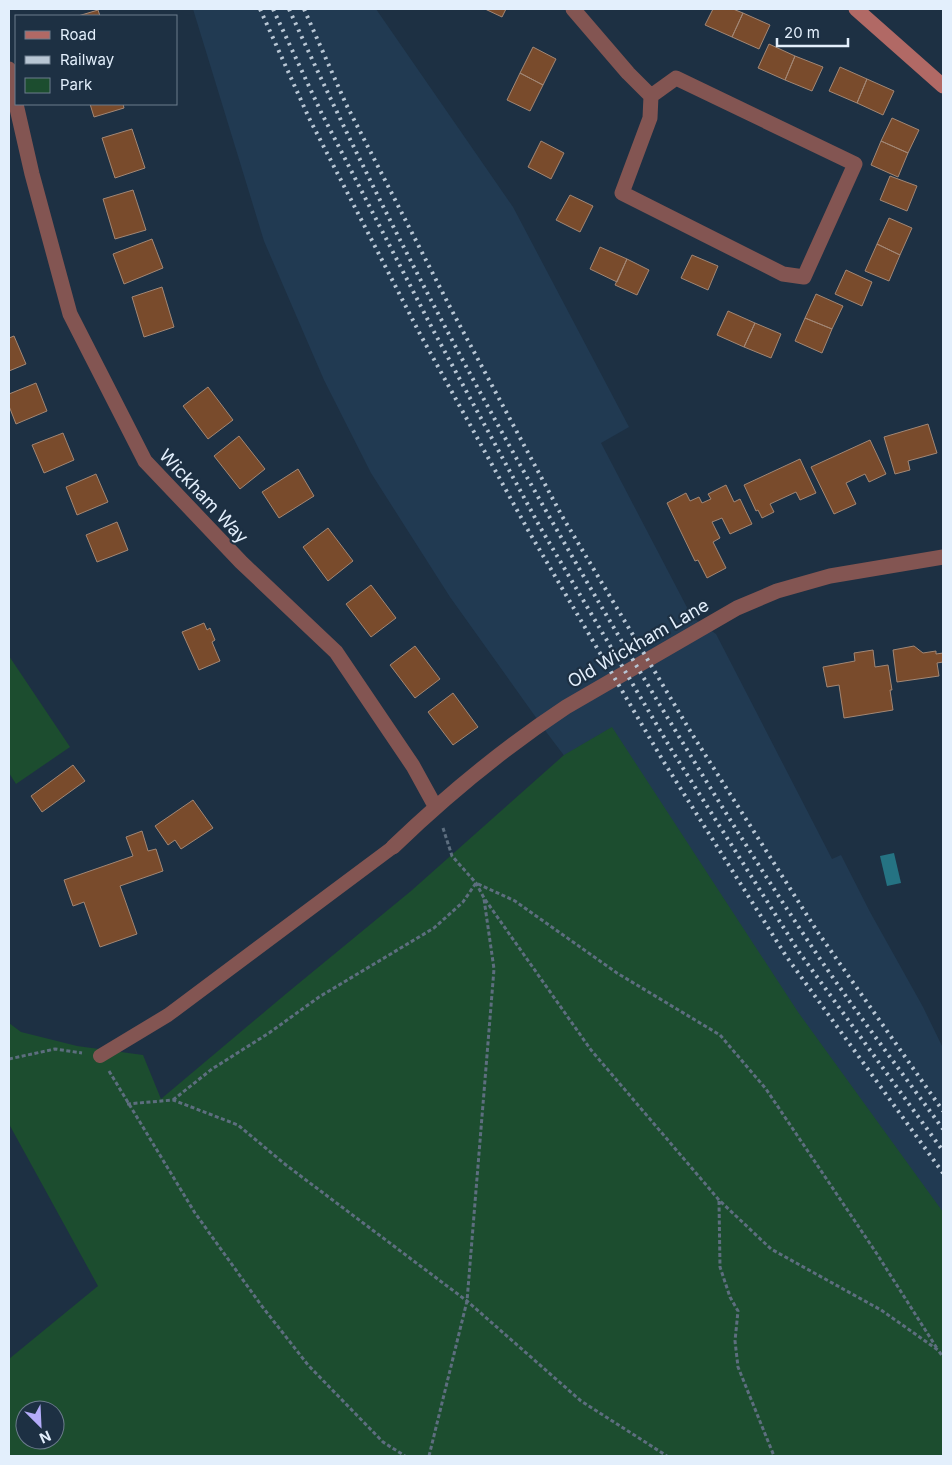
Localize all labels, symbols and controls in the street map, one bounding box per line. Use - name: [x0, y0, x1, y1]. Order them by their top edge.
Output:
- legend: [15, 15, 178, 105]
- scale bar: [777, 15, 848, 47]
- text: 20 m: [784, 23, 820, 42]
- text: Road: [60, 25, 96, 44]
- text: Railway: [60, 50, 115, 69]
- text: Park: [60, 75, 93, 94]
- street label: Wickham Way: [155, 445, 253, 547]
- street label: Old Wickham Lane: [564, 594, 712, 692]
- north arrow: [15, 1400, 65, 1450]
- text: N: [37, 1427, 54, 1447]

